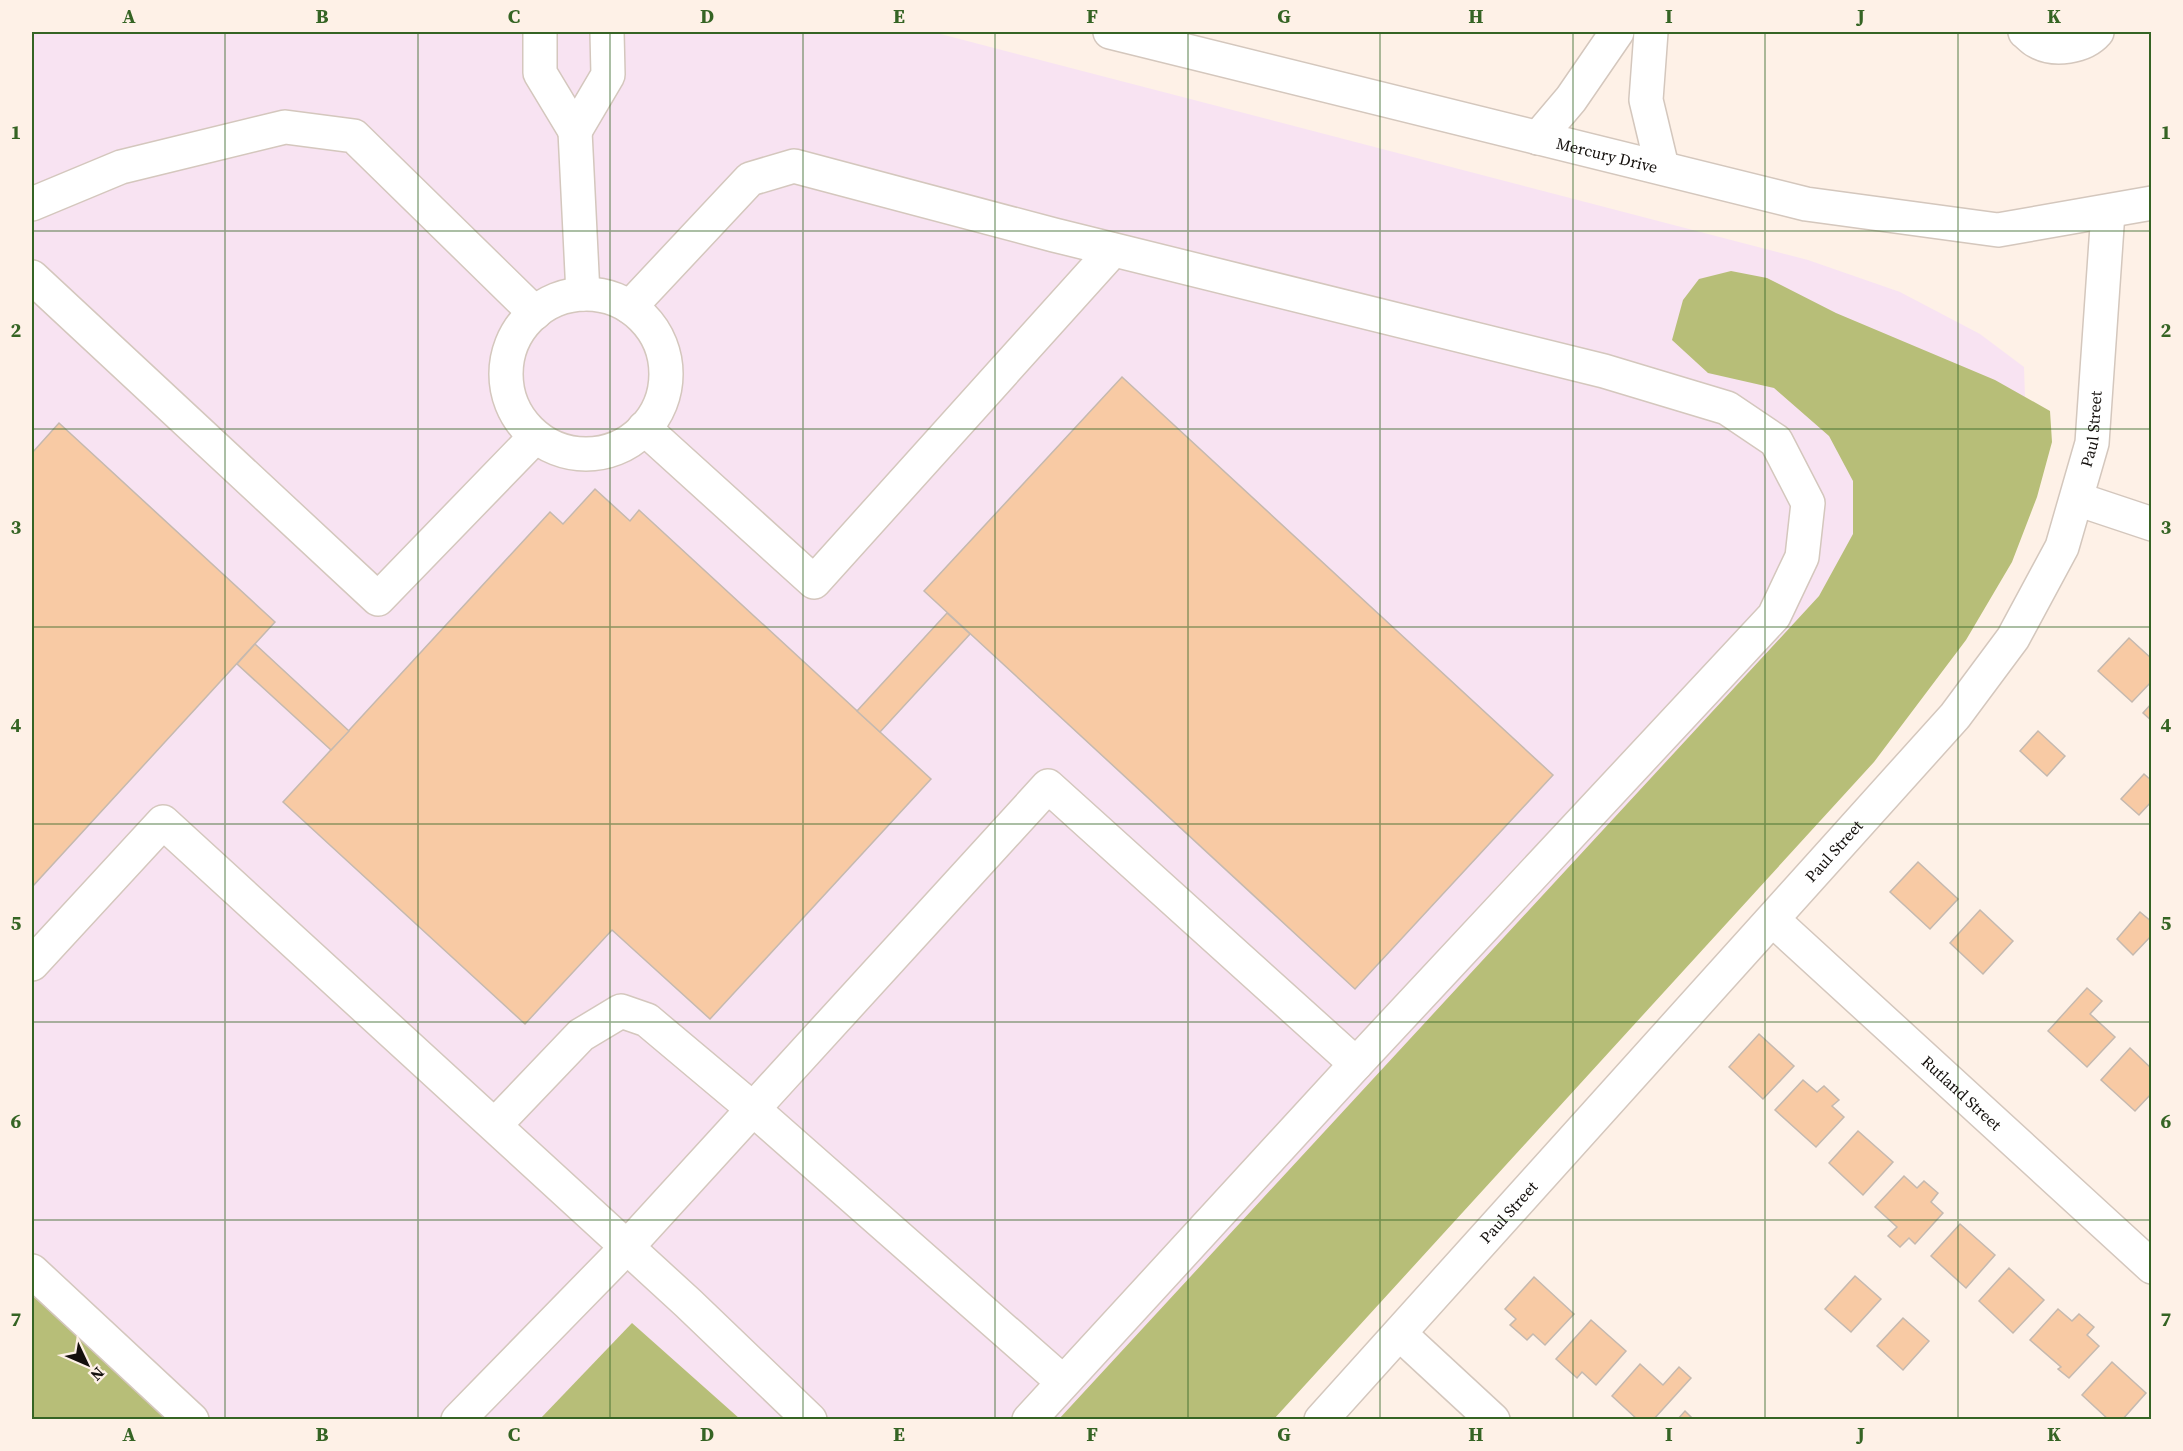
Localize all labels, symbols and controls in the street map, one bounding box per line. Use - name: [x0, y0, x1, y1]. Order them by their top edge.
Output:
- text: A: [122, 2, 136, 30]
- text: B: [315, 2, 329, 30]
- text: C: [508, 2, 520, 30]
- text: D: [700, 2, 714, 30]
- text: E: [893, 2, 905, 30]
- text: F: [1086, 2, 1098, 30]
- text: G: [1277, 2, 1291, 30]
- text: H: [1468, 2, 1484, 30]
- text: I: [1665, 2, 1673, 30]
- text: J: [1855, 2, 1865, 30]
- text: K: [2047, 2, 2061, 30]
- text: 1: [11, 118, 21, 146]
- text: 1: [2161, 118, 2171, 146]
- street label: Mercury Drive: [1554, 132, 1660, 178]
- text: 2: [11, 316, 22, 344]
- text: 2: [2161, 316, 2172, 344]
- street label: Paul Street: [2075, 389, 2107, 470]
- text: 3: [11, 513, 22, 541]
- text: 3: [2161, 513, 2172, 541]
- text: 4: [11, 711, 22, 739]
- text: 4: [2161, 711, 2172, 739]
- street label: Paul Street: [1800, 814, 1868, 887]
- text: 5: [11, 909, 22, 937]
- text: 5: [2161, 909, 2172, 937]
- street label: Rutland Street: [1917, 1051, 2007, 1136]
- text: 6: [11, 1107, 22, 1135]
- text: 6: [2161, 1107, 2172, 1135]
- street label: Paul Street: [1474, 1175, 1543, 1248]
- text: 7: [11, 1305, 22, 1333]
- text: 7: [2161, 1305, 2172, 1333]
- north arrow: [57, 1334, 117, 1394]
- text: N: [86, 1363, 110, 1387]
- text: A: [122, 1420, 136, 1448]
- text: B: [315, 1420, 329, 1448]
- text: C: [508, 1420, 520, 1448]
- text: D: [700, 1420, 714, 1448]
- text: E: [893, 1420, 905, 1448]
- text: F: [1086, 1420, 1098, 1448]
- text: G: [1277, 1420, 1291, 1448]
- text: H: [1468, 1420, 1484, 1448]
- text: I: [1665, 1420, 1673, 1448]
- text: J: [1855, 1420, 1865, 1448]
- text: K: [2047, 1420, 2061, 1448]

